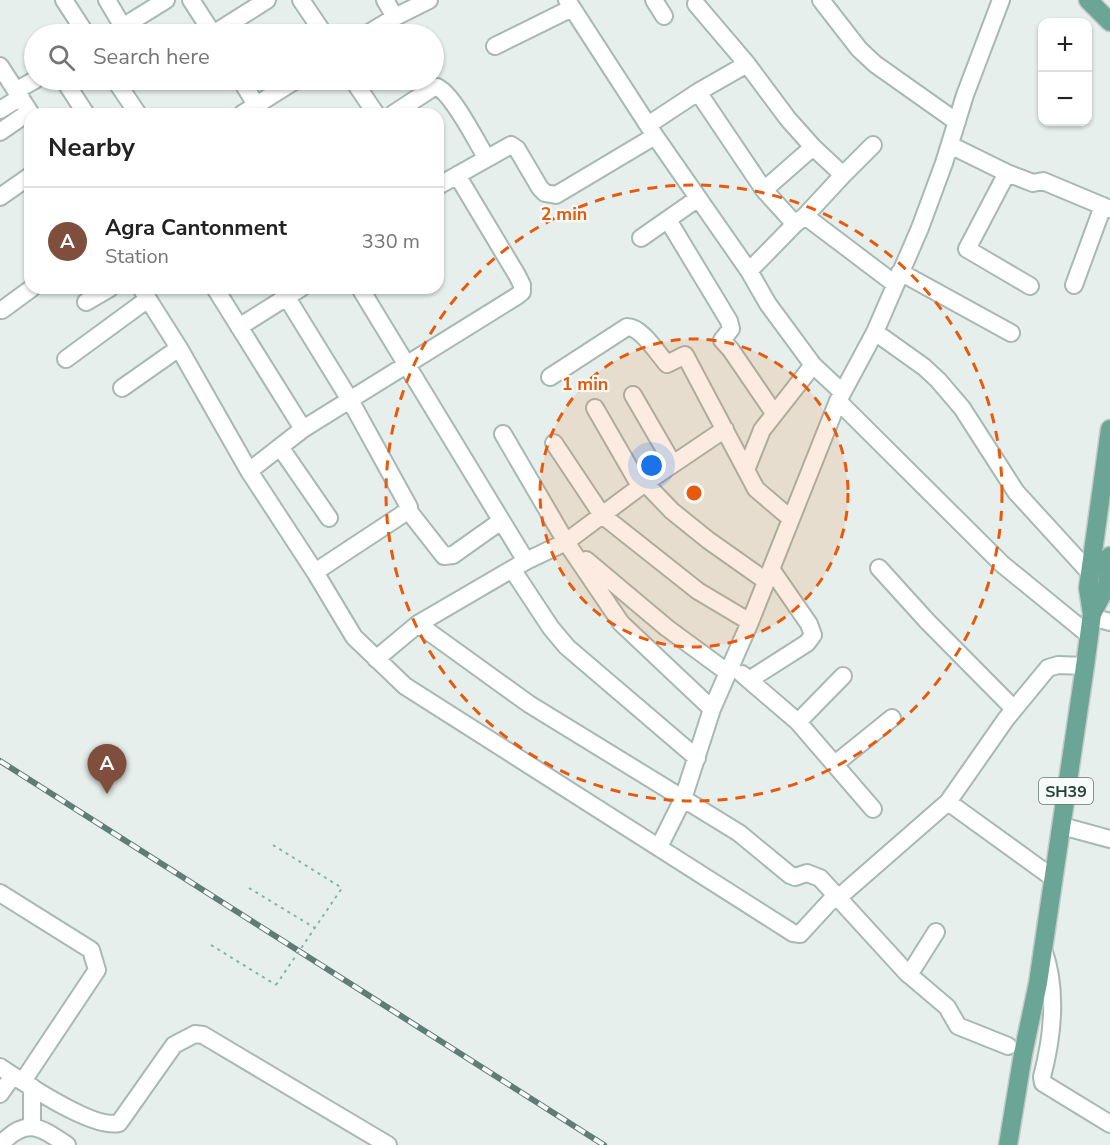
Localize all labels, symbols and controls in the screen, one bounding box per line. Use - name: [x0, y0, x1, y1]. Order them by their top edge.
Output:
- map controls: [1038, 18, 1092, 126]
- button: +: [1038, 18, 1092, 72]
- search box: [24, 24, 444, 90]
- icon: search: [45, 41, 78, 74]
- text: Search here: [93, 42, 210, 72]
- button: −: [1038, 72, 1092, 126]
- text: Nearby: [48, 130, 135, 165]
- text: 2 min: [541, 202, 587, 226]
- text: Agra Cantonment: [105, 213, 287, 243]
- text: A: [60, 228, 75, 255]
- text: 330 m: [362, 228, 420, 255]
- text: Station: [105, 243, 169, 270]
- text: 1 min: [562, 372, 608, 396]
- your location: [637, 451, 666, 480]
- centre of rings: [684, 483, 704, 503]
- pin: A: [88, 744, 126, 794]
- road number: SH39: [1039, 778, 1093, 804]

